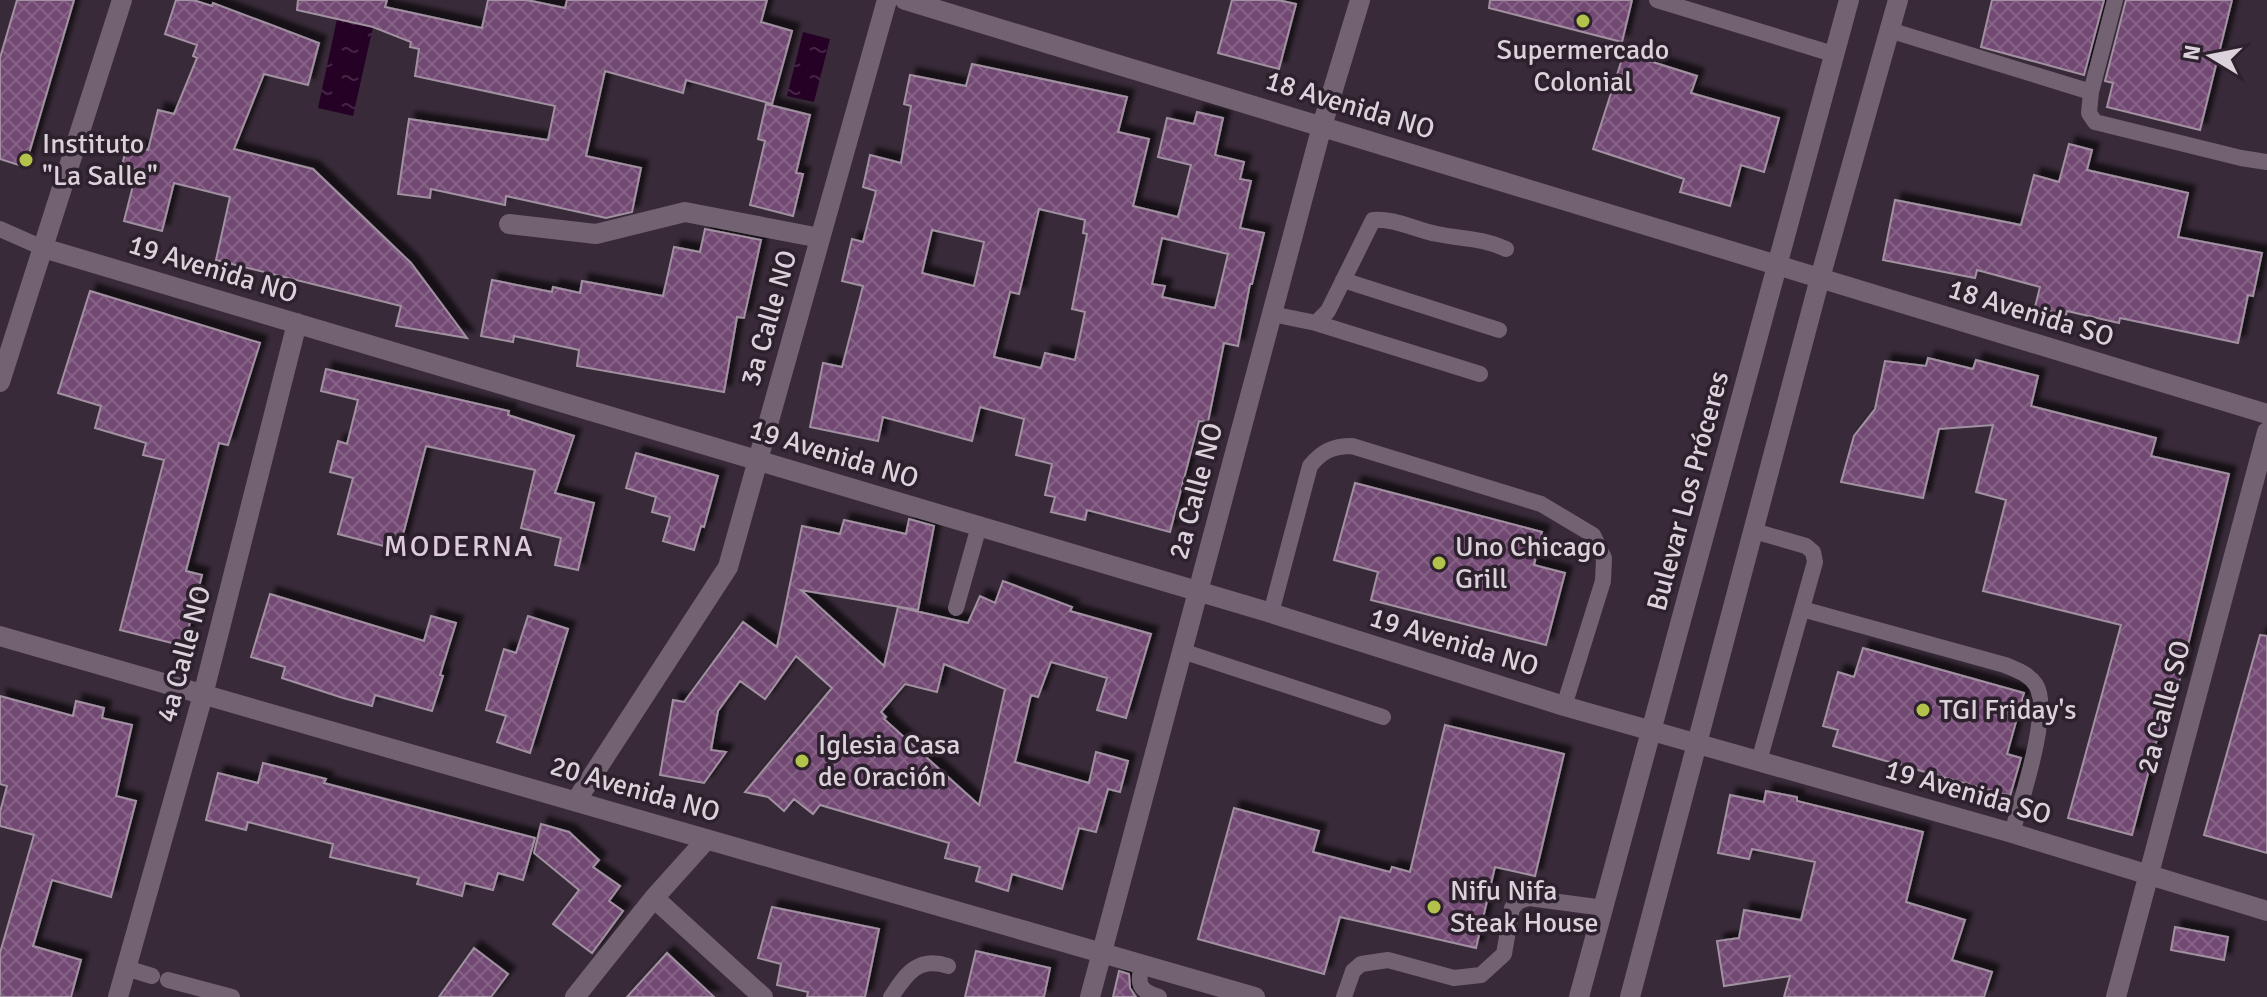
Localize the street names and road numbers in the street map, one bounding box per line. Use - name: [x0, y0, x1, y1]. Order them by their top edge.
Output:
- street label: 18 Avenida NO: [1261, 63, 1439, 147]
- street label: 19 Avenida NO: [124, 227, 302, 311]
- street label: 3a Calle NO: [733, 246, 805, 390]
- street label: 18 Avenida SO: [1944, 272, 2118, 354]
- street label: Bulevar Los Próceres: [1640, 367, 1736, 615]
- street label: 19 Avenida NO: [745, 412, 923, 496]
- street label: 2a Calle NO: [1161, 419, 1231, 563]
- street label: 4a Calle NO: [149, 582, 219, 726]
- street label: 19 Avenida NO: [1365, 600, 1543, 684]
- street label: 2a Calle SO: [2130, 637, 2198, 777]
- street label: 20 Avenida NO: [546, 749, 724, 829]
- street label: 19 Avenida SO: [1881, 752, 2055, 832]

